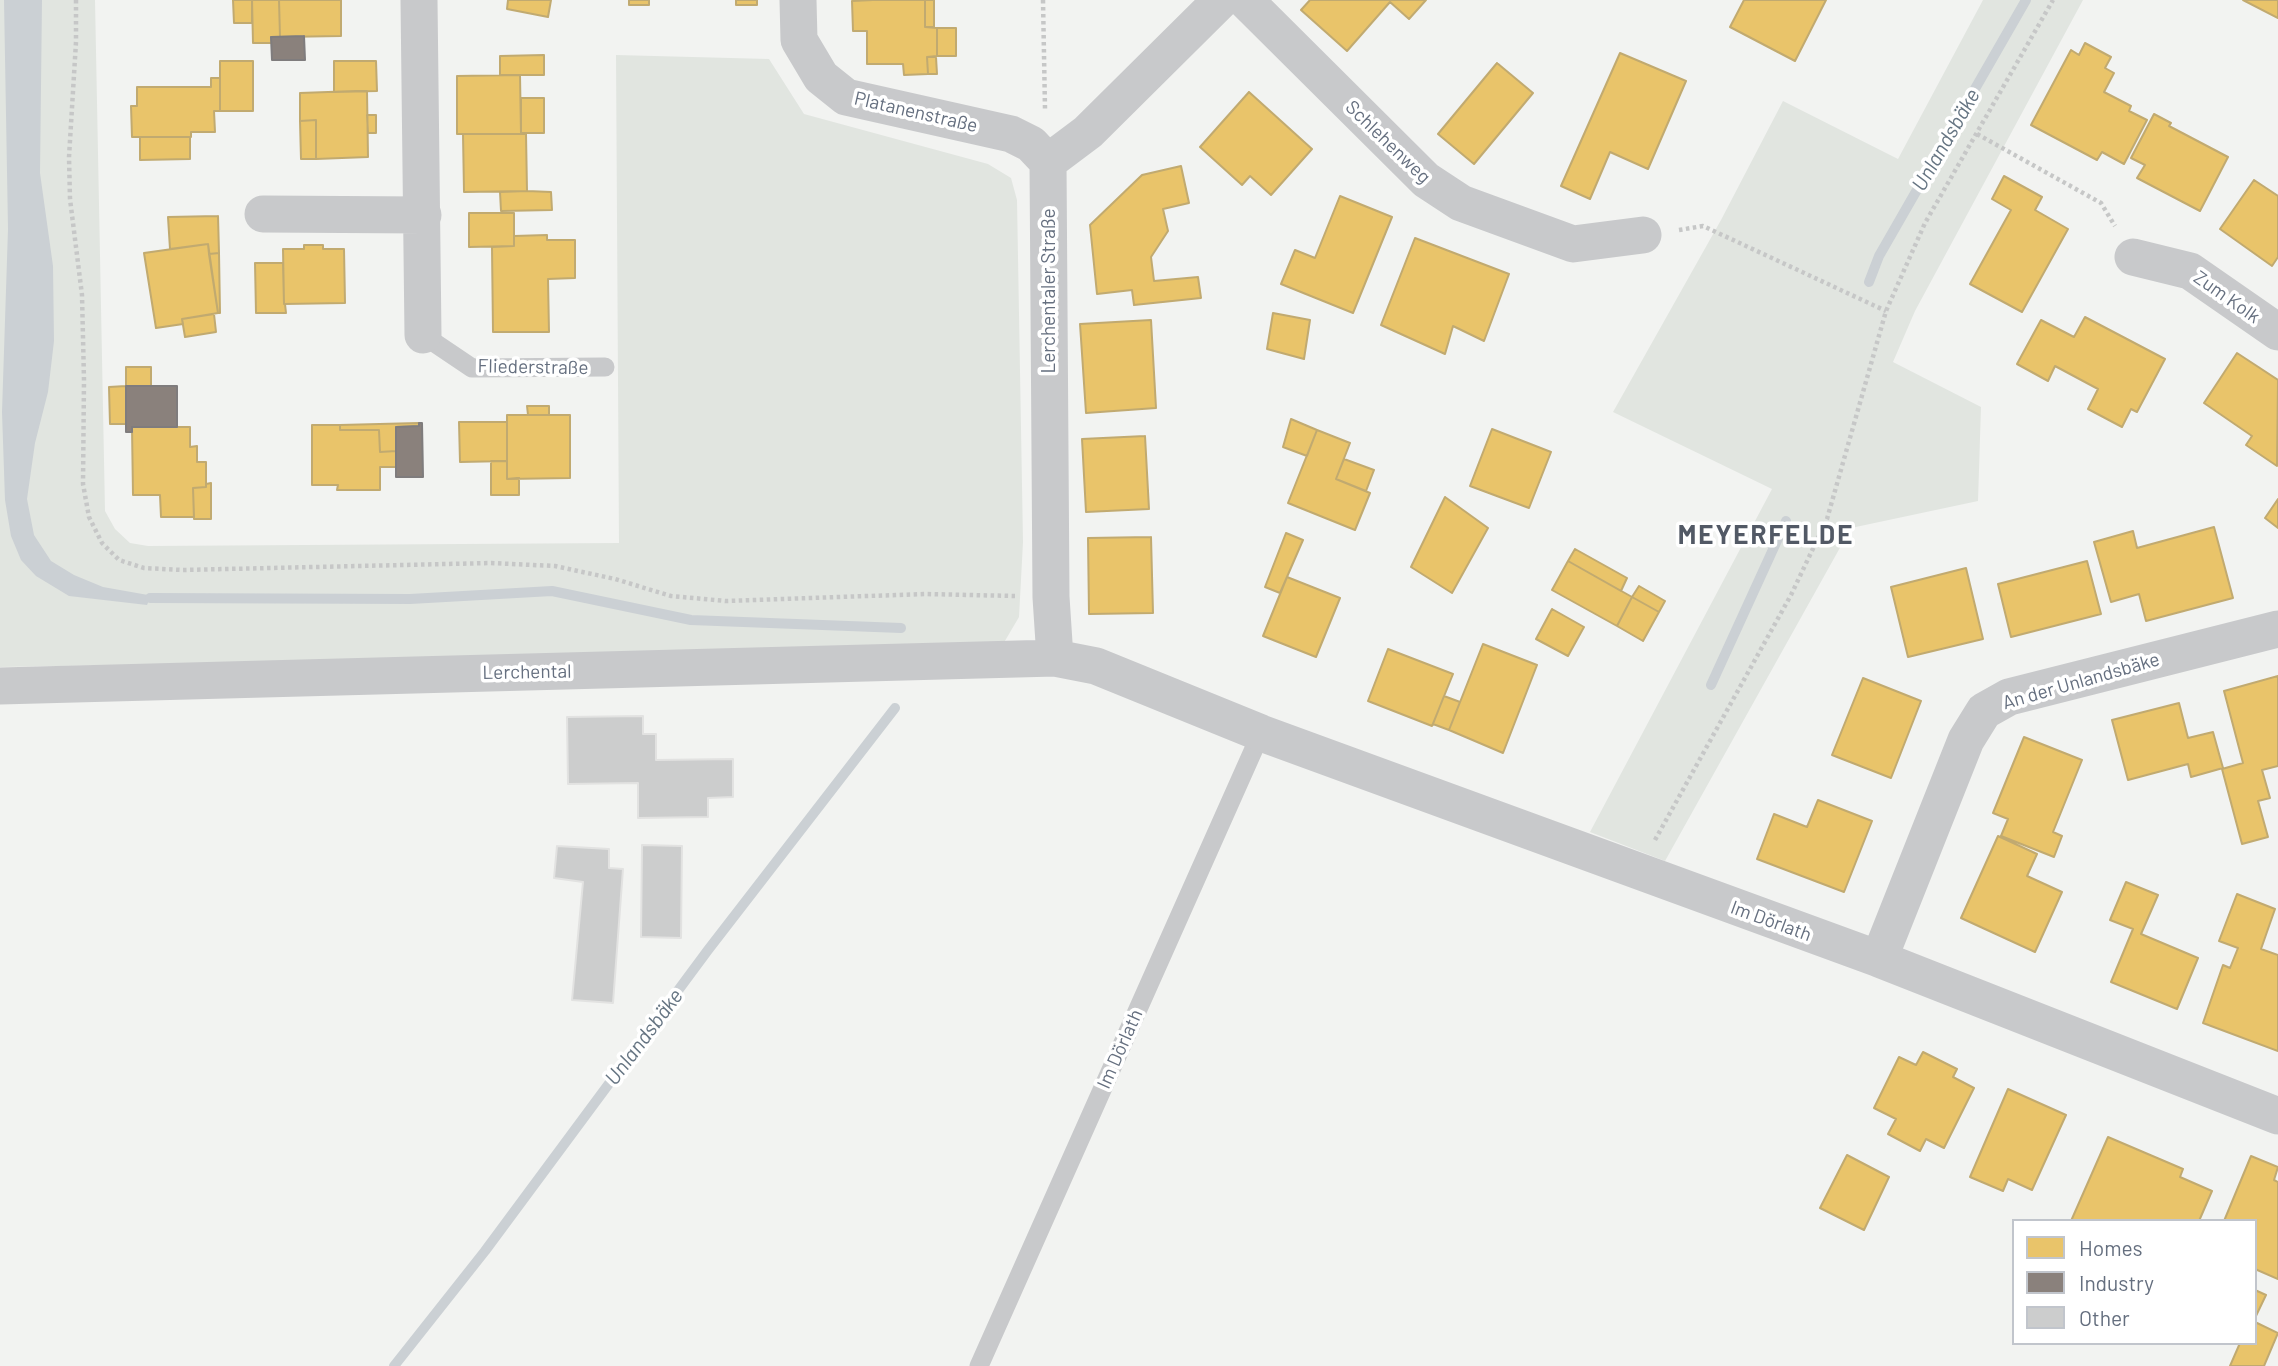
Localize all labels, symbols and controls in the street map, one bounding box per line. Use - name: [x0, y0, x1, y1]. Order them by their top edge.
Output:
- water label: Unlandsbäke: [1907, 84, 1985, 196]
- street label: Platanenstraße: [852, 87, 980, 137]
- street label: Schlehenweg: [1341, 96, 1435, 188]
- street label: Lerchentaler Straße: [1038, 208, 1060, 374]
- street label: Zum Kolk: [2189, 266, 2265, 328]
- street label: Fliederstraße: [477, 355, 589, 379]
- district label: MEYERFELDE: [1679, 519, 1853, 551]
- street label: An der Unlandsbäke: [2000, 648, 2162, 714]
- street label: Lerchental: [482, 660, 572, 684]
- street label: Im Dörlath: [1727, 896, 1815, 946]
- water label: Unlandsbäke: [600, 984, 688, 1090]
- street label: Im Dörlath: [1092, 1006, 1148, 1092]
- legend: [2012, 1219, 2257, 1345]
- text: Homes: [2079, 1235, 2143, 1260]
- text: Industry: [2079, 1270, 2154, 1295]
- text: Other: [2079, 1305, 2130, 1330]

